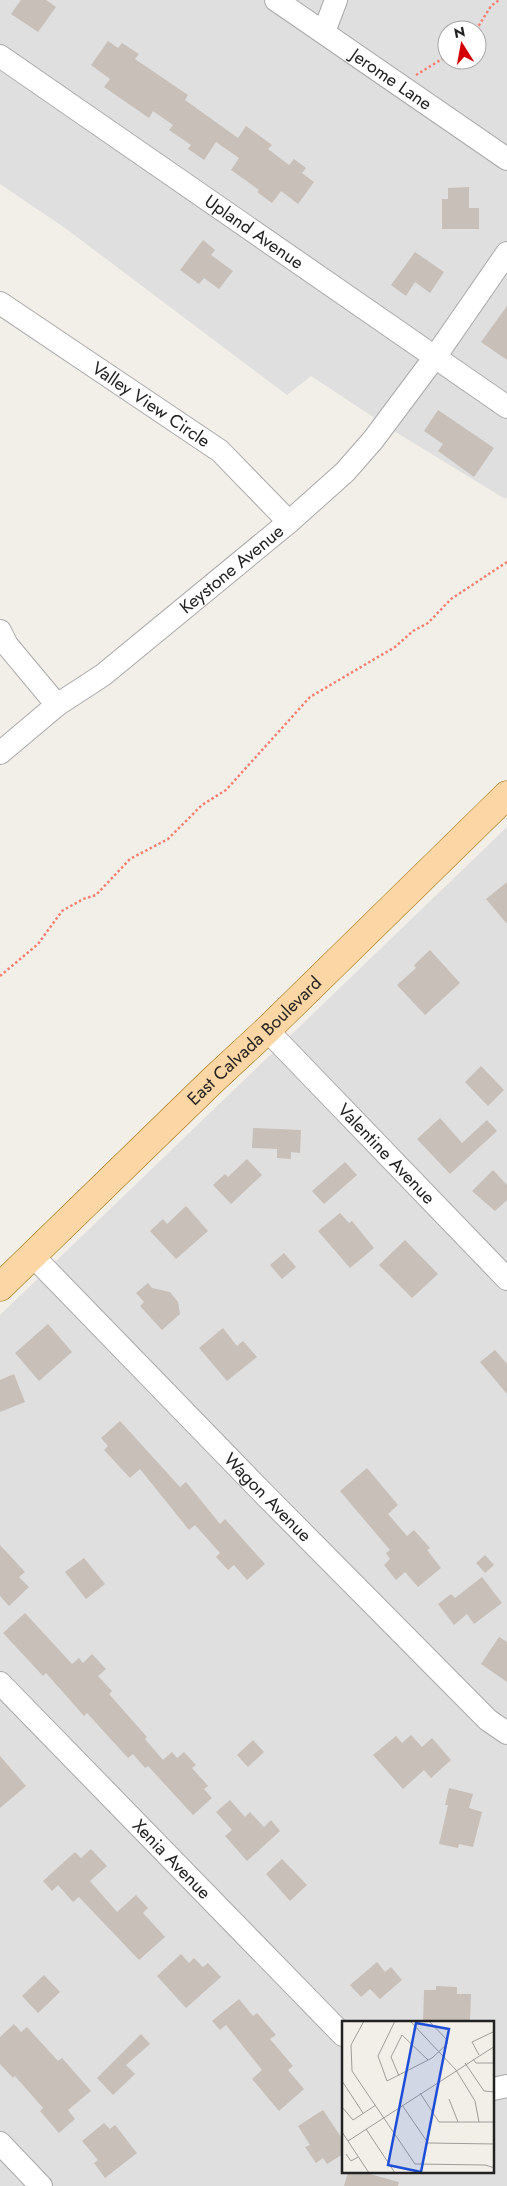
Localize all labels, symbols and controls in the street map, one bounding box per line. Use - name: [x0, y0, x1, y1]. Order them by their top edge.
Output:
- north arrow: [437, 20, 487, 70]
- text: N: [452, 21, 467, 43]
- street label: Jerome Lane: [344, 41, 437, 117]
- street label: Upland Avenue: [199, 188, 309, 275]
- street label: Valley View Circle: [87, 355, 215, 454]
- street label: Keystone Avenue: [174, 518, 289, 620]
- street label: East Calvada Boulevard: [181, 970, 328, 1111]
- street label: Valentine Avenue: [332, 1098, 441, 1210]
- street label: Wagon Avenue: [218, 1447, 317, 1548]
- street label: Xenia Avenue: [126, 1813, 217, 1905]
- inset map: [342, 2021, 494, 2174]

